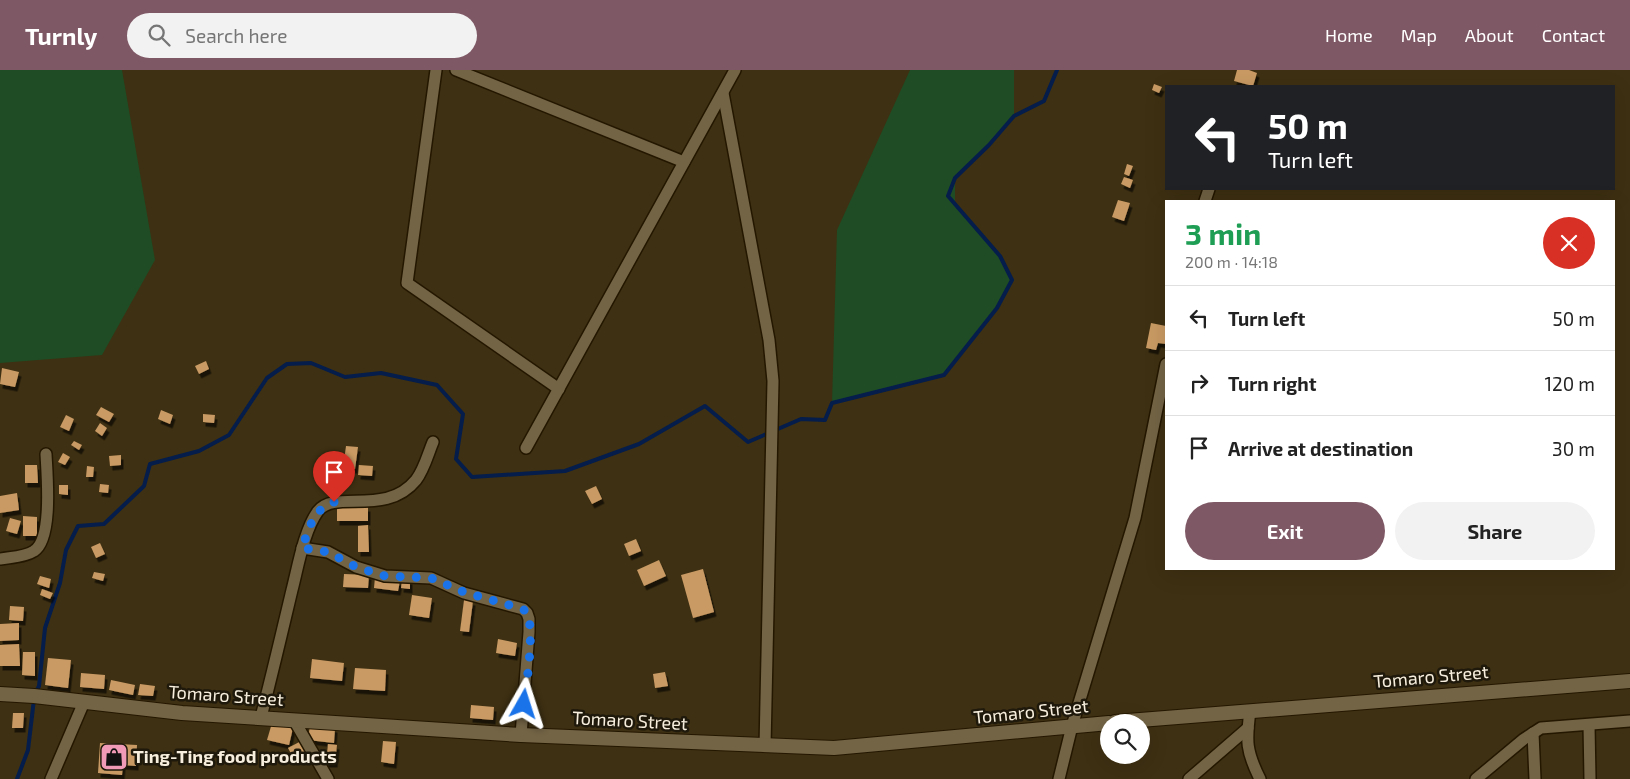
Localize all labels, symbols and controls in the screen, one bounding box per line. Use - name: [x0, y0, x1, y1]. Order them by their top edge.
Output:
- search box: [127, 13, 477, 58]
- text: Turnly: [25, 21, 97, 50]
- icon: search: [145, 21, 173, 49]
- text: Search here: [185, 24, 287, 47]
- text: Home: [1325, 24, 1373, 46]
- text: Map: [1401, 24, 1437, 46]
- text: About: [1465, 24, 1514, 46]
- text: Contact: [1542, 24, 1605, 46]
- text: 50 m: [1268, 104, 1348, 146]
- icon: left: [1185, 105, 1250, 170]
- text: Turn left: [1268, 146, 1353, 172]
- text: 3 min: [1185, 215, 1261, 251]
- button: close: [1543, 217, 1595, 269]
- text: 200 m · 14:18: [1185, 252, 1278, 271]
- icon: left: [1185, 304, 1213, 332]
- text: Turn left: [1228, 307, 1305, 330]
- text: 50 m: [1552, 307, 1595, 330]
- icon: right: [1185, 369, 1213, 397]
- text: Turn right: [1228, 372, 1316, 395]
- text: 120 m: [1544, 372, 1595, 395]
- icon: arrive: [1185, 434, 1213, 462]
- text: Arrive at destination: [1228, 437, 1413, 460]
- text: 30 m: [1552, 437, 1595, 460]
- pin: [313, 451, 355, 502]
- icon: arrive: [320, 458, 348, 486]
- button: Exit: [1185, 502, 1385, 560]
- button: Share: [1395, 502, 1595, 560]
- street label: Tomaro Street: [1372, 660, 1490, 692]
- position arrow: [497, 677, 549, 729]
- street label: Tomaro Street: [168, 680, 285, 710]
- street label: Tomaro Street: [972, 694, 1090, 728]
- street label: Tomaro Street: [572, 706, 688, 734]
- map controls: [1100, 714, 1150, 764]
- button: search: [1100, 714, 1150, 764]
- shop icon: Ting-Ting food products: [99, 742, 129, 772]
- place label: Ting-Ting food products: [133, 745, 337, 767]

